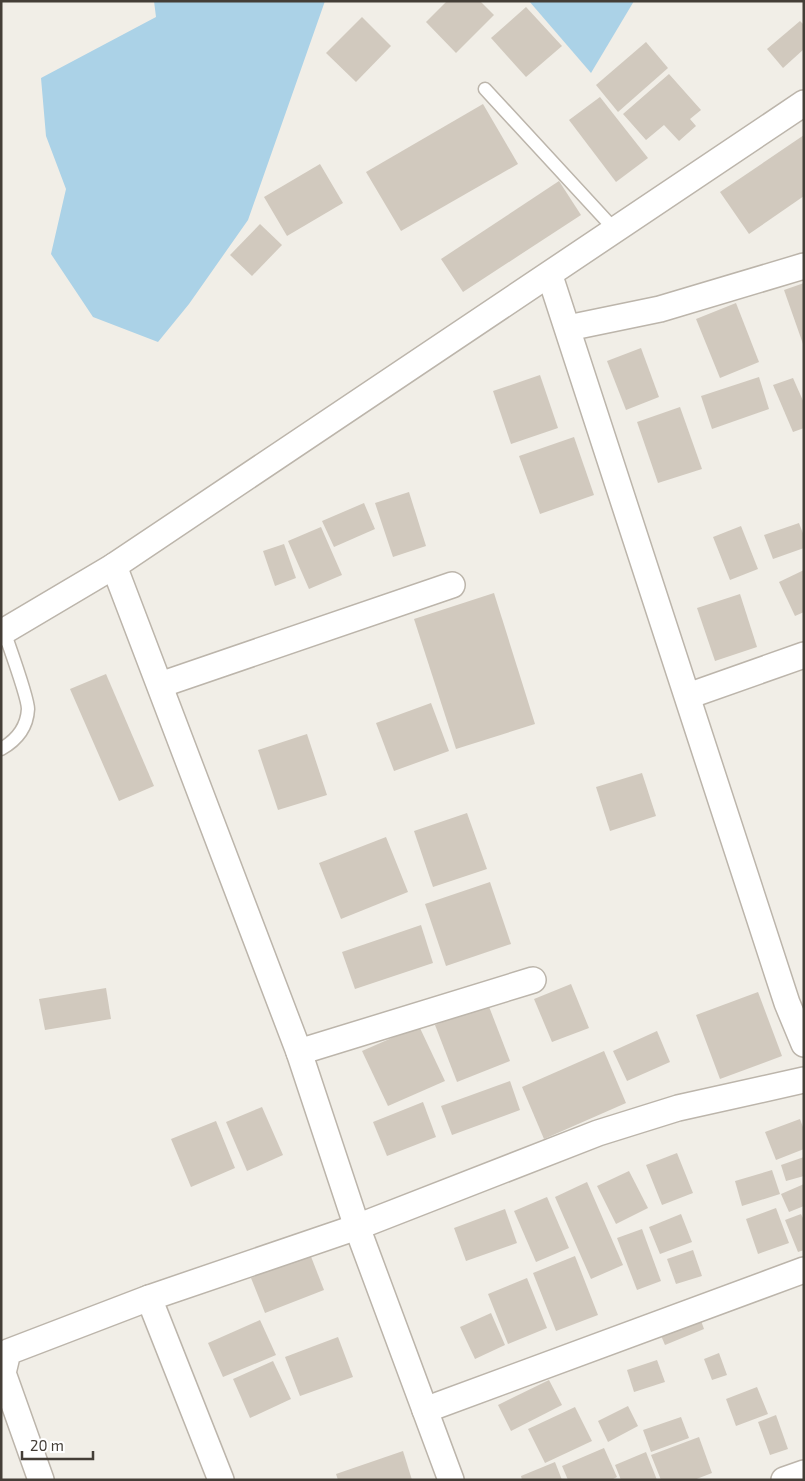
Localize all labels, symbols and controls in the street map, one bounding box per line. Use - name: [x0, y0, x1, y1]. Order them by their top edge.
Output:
- scale bar: [22, 1428, 94, 1460]
- text: 20 m: [30, 1436, 64, 1454]

